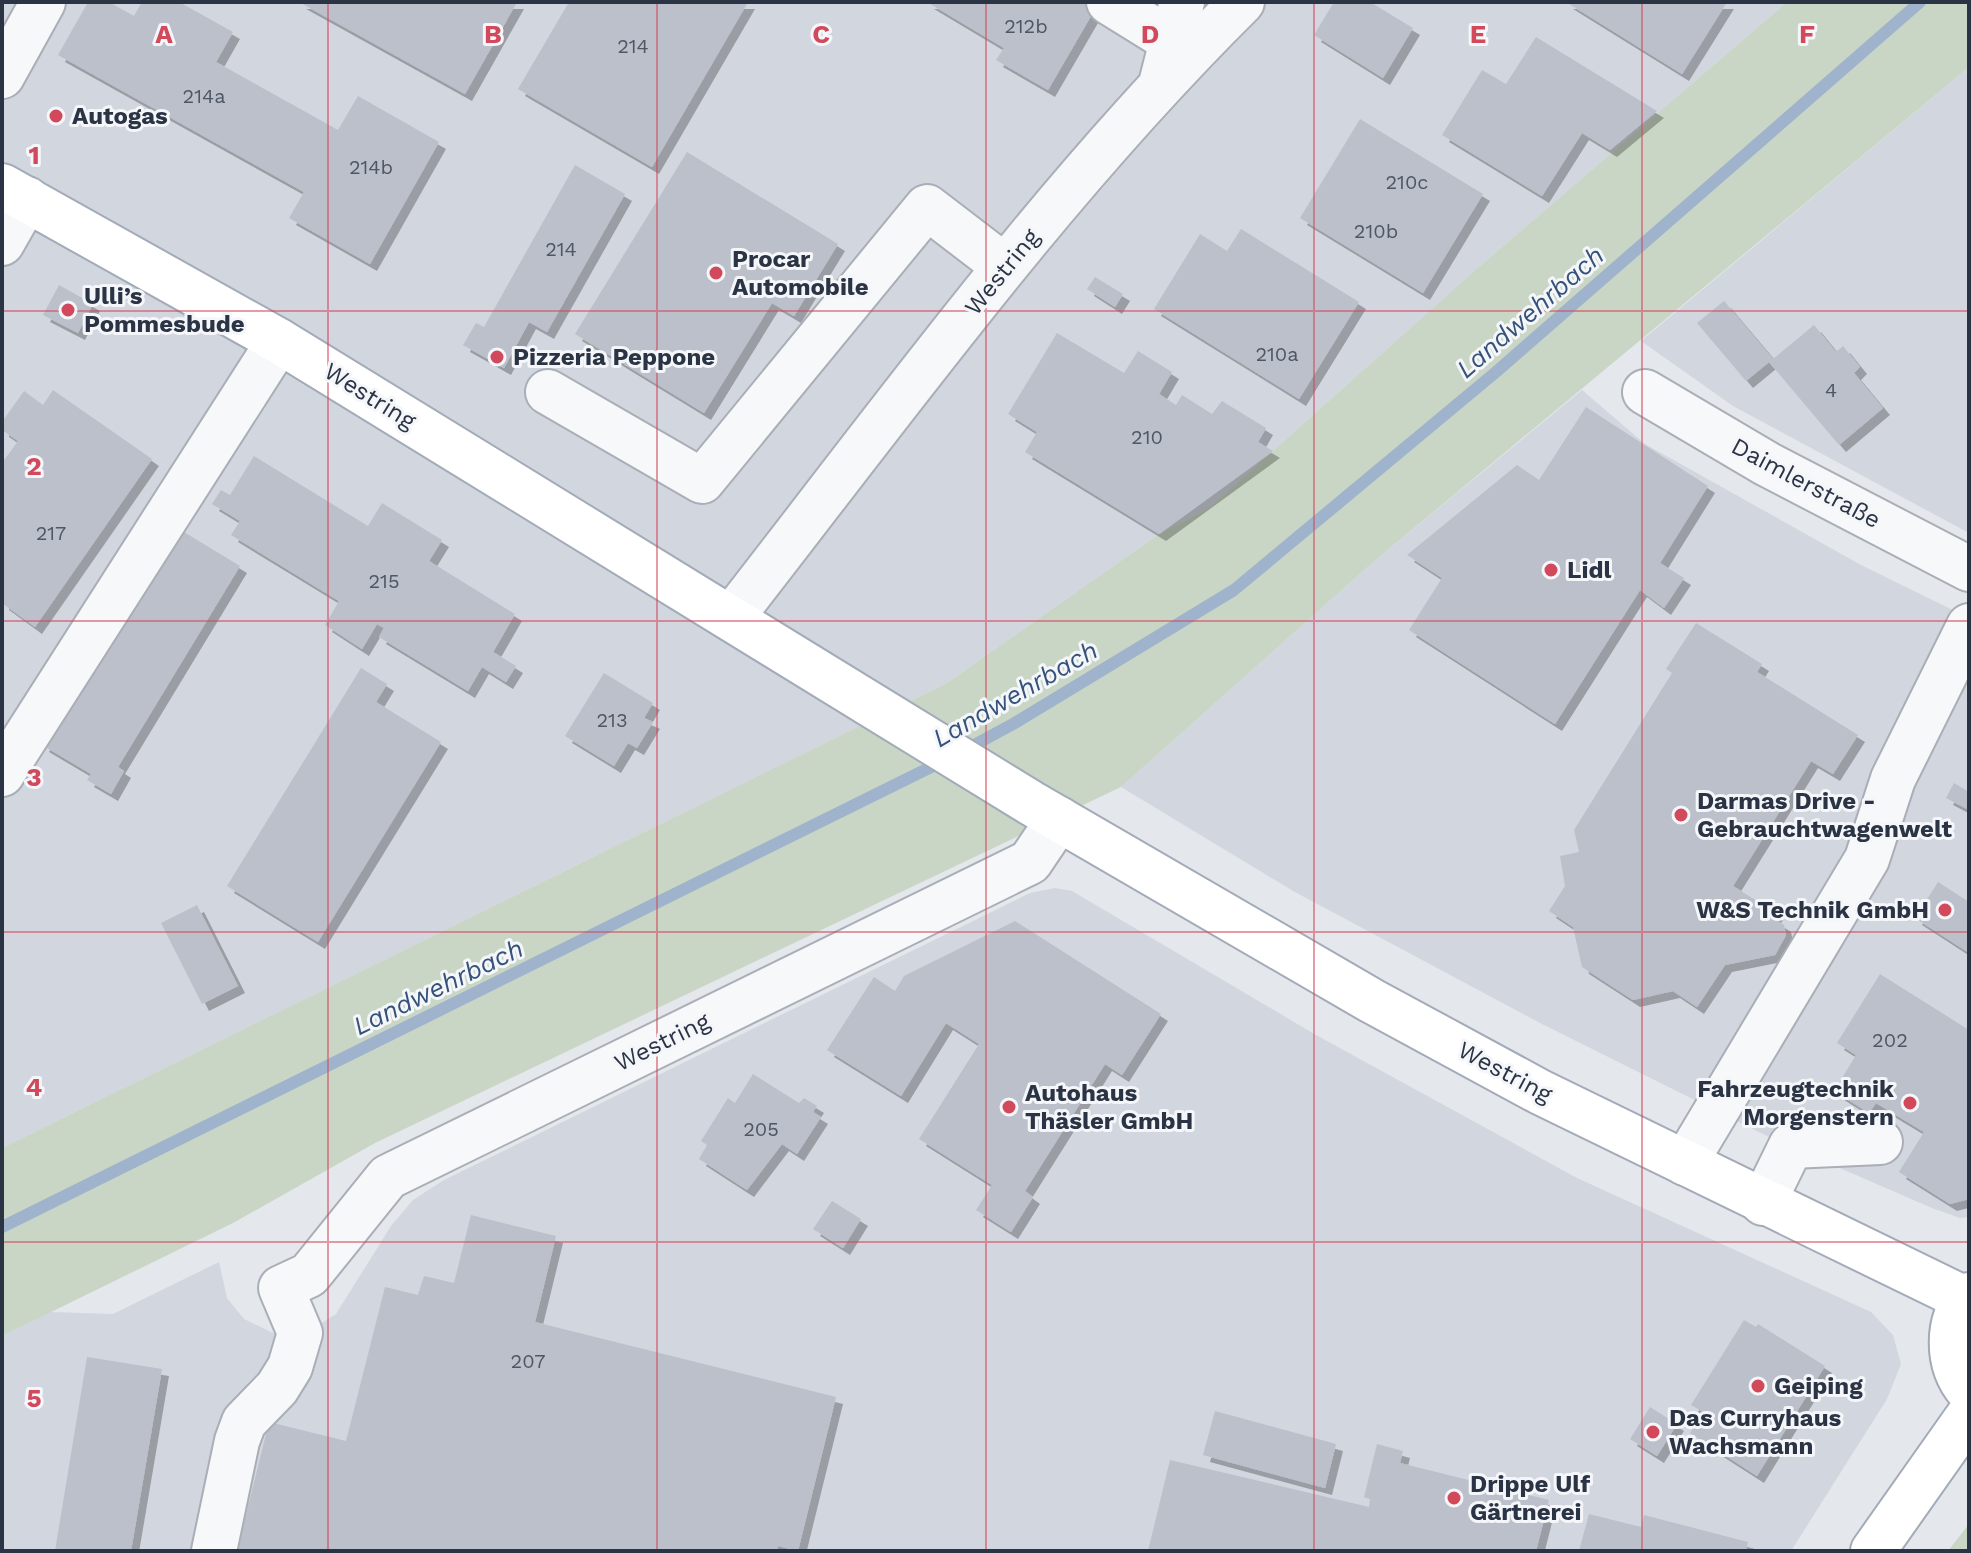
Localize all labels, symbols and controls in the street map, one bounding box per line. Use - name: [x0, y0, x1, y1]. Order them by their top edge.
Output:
- house number: 212b: [1004, 14, 1048, 38]
- text: A: [155, 19, 173, 49]
- text: B: [484, 19, 502, 49]
- text: C: [812, 19, 830, 49]
- text: D: [1141, 19, 1159, 49]
- text: E: [1470, 19, 1486, 49]
- text: F: [1799, 19, 1815, 49]
- house number: 214: [617, 34, 649, 58]
- house number: 214a: [183, 84, 226, 108]
- place label: Autogas: [72, 102, 168, 130]
- marker: Autogas: [47, 107, 65, 125]
- text: 1: [28, 140, 40, 170]
- house number: 214b: [349, 155, 393, 179]
- house number: 210c: [1385, 170, 1429, 194]
- house number: 210b: [1354, 219, 1398, 243]
- street label: Westring: [959, 223, 1045, 321]
- house number: 214: [545, 237, 577, 261]
- water label: Landwehrbach: [1450, 240, 1610, 384]
- place label: Procar Automobile: [732, 245, 869, 301]
- marker: Procar Automobile: [707, 264, 725, 282]
- place label: Ulli’s Pommesbude: [84, 282, 245, 338]
- marker: Ulli’s Pommesbude: [59, 301, 77, 319]
- house number: 210a: [1255, 342, 1299, 366]
- place label: Pizzeria Peppone: [513, 343, 715, 371]
- marker: Pizzeria Peppone: [488, 348, 506, 366]
- street label: Westring: [319, 357, 421, 435]
- house number: 4: [1825, 378, 1837, 402]
- house number: 210: [1131, 425, 1163, 449]
- street label: Daimlerstraße: [1727, 432, 1885, 534]
- text: 2: [26, 451, 42, 481]
- house number: 217: [36, 521, 66, 545]
- place label: Lidl: [1567, 556, 1611, 584]
- marker: Lidl: [1542, 561, 1560, 579]
- house number: 215: [368, 569, 400, 593]
- water label: Landwehrbach: [927, 635, 1103, 753]
- house number: 213: [596, 708, 628, 732]
- text: 3: [26, 762, 42, 792]
- place label: Darmas Drive - Gebrauchtwagenwelt: [1697, 787, 1952, 843]
- marker: Darmas Drive - Gebrauchtwagenwelt: [1672, 806, 1690, 824]
- place label: W&S Technik GmbH: [1696, 896, 1929, 924]
- marker: W&S Technik GmbH: [1936, 901, 1954, 919]
- water label: Landwehrbach: [348, 933, 528, 1041]
- street label: Westring: [610, 1007, 714, 1077]
- house number: 202: [1872, 1028, 1908, 1052]
- street label: Westring: [1453, 1036, 1557, 1109]
- text: 4: [26, 1072, 43, 1102]
- place label: Fahrzeugtechnik Morgenstern: [1697, 1075, 1894, 1131]
- place label: Autohaus Thäsler GmbH: [1025, 1079, 1193, 1135]
- marker: Fahrzeugtechnik Morgenstern: [1901, 1094, 1919, 1112]
- marker: Autohaus Thäsler GmbH: [1000, 1098, 1018, 1116]
- house number: 205: [743, 1117, 779, 1141]
- house number: 207: [511, 1349, 545, 1373]
- place label: Geiping: [1774, 1372, 1863, 1400]
- marker: Geiping: [1749, 1377, 1767, 1395]
- text: 5: [26, 1383, 42, 1413]
- place label: Das Curryhaus Wachsmann: [1669, 1404, 1842, 1460]
- marker: Das Curryhaus Wachsmann: [1644, 1423, 1662, 1441]
- place label: Drippe Ulf Gärtnerei: [1470, 1470, 1590, 1526]
- marker: Drippe Ulf Gärtnerei: [1445, 1489, 1463, 1507]

